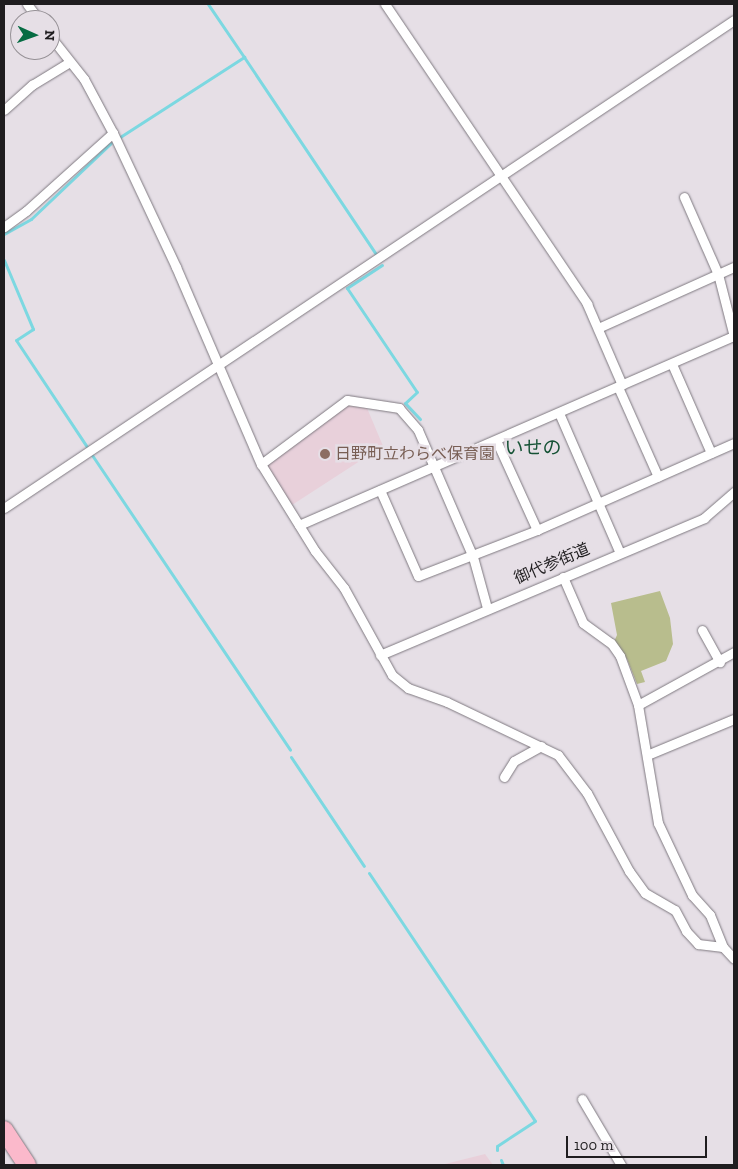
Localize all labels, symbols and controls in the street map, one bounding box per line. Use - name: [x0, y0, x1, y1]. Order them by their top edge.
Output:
- north arrow: [10, 10, 60, 60]
- text: N: [41, 30, 58, 41]
- district label: いせの: [505, 437, 561, 459]
- place label: 日野町立わらべ保育園: [335, 444, 495, 464]
- marker: 日野町立わらべ保育園: [319, 448, 331, 460]
- street label: 御代参街道: [511, 540, 593, 588]
- scale bar: [568, 1126, 709, 1158]
- text: 100 m: [574, 1136, 613, 1154]

